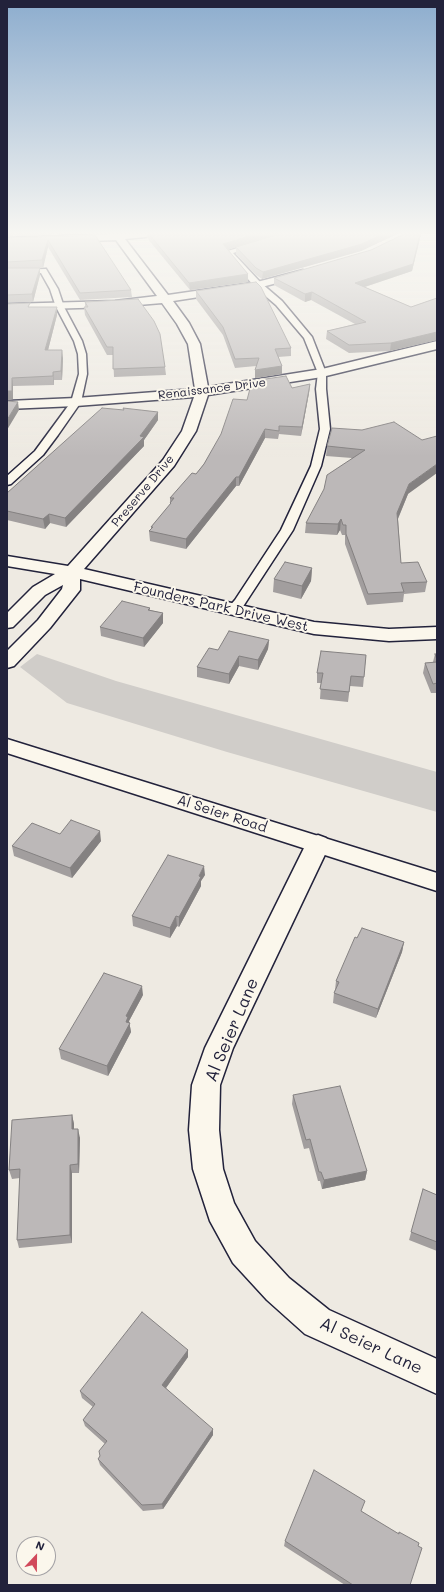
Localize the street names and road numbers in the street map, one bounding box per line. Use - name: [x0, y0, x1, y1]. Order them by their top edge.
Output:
- street label: Renaissance Drive: [157, 375, 267, 403]
- street label: Preserve Drive: [109, 452, 177, 530]
- street label: Founders Park Drive West: [132, 579, 310, 635]
- street label: Al Seier Road: [175, 792, 269, 836]
- street label: Al Seier Lane: [201, 975, 263, 1085]
- street label: Al Seier Lane: [317, 1313, 425, 1379]

